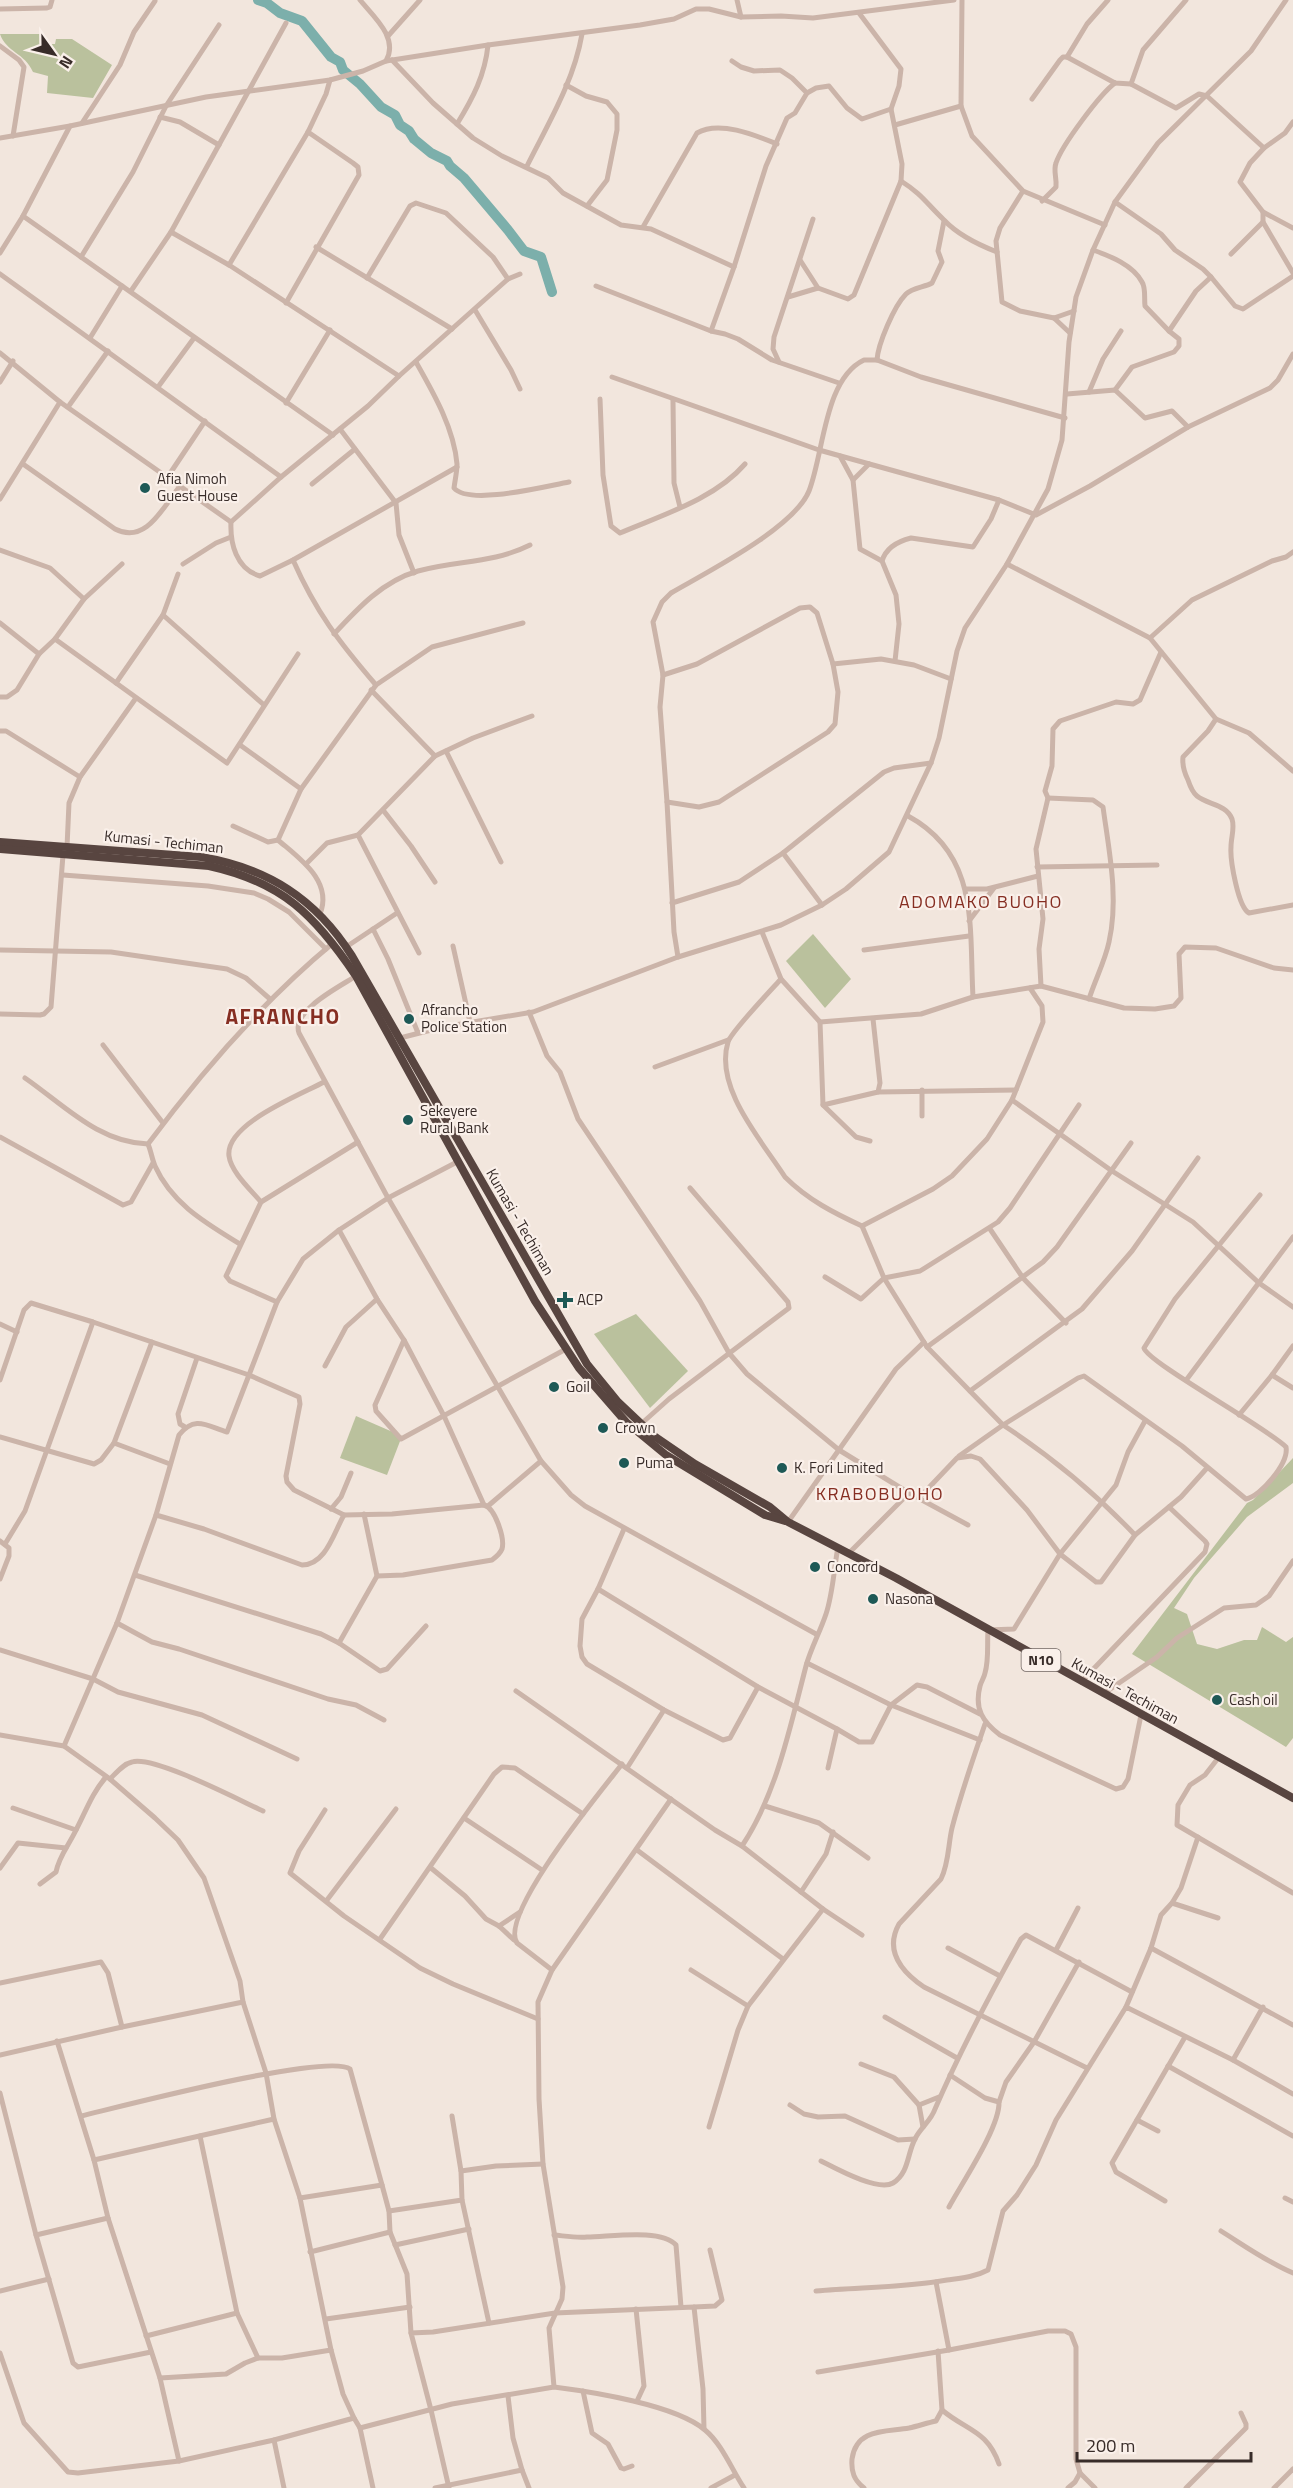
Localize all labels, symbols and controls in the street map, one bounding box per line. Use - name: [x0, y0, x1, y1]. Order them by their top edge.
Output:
- north arrow: [24, 24, 84, 84]
- text: N: [53, 51, 79, 74]
- place label: Afia Nimoh Guest House: [157, 467, 238, 507]
- marker: Afia Nimoh Guest House: [138, 481, 152, 495]
- street label: Kumasi - Techiman: [103, 824, 225, 859]
- district label: ADOMAKO BUOHO: [899, 888, 1063, 915]
- place label: Afrancho Police Station: [421, 998, 507, 1038]
- district label: AFRANCHO: [225, 1000, 341, 1032]
- marker: Afrancho Police Station: [402, 1012, 416, 1026]
- place label: Sekeyere Rural Bank: [420, 1099, 489, 1139]
- marker: Sekeyere Rural Bank: [401, 1113, 415, 1127]
- street label: Kumasi - Techiman: [481, 1164, 560, 1279]
- place label: ACP: [577, 1288, 603, 1311]
- marker: ACP: [558, 1293, 572, 1307]
- place label: Goil: [566, 1375, 590, 1398]
- marker: Goil: [547, 1380, 561, 1394]
- place label: Crown: [615, 1416, 655, 1439]
- marker: Crown: [596, 1421, 610, 1435]
- place label: Puma: [636, 1451, 673, 1474]
- marker: Puma: [617, 1456, 631, 1470]
- place label: K. Fori Limited: [794, 1456, 883, 1479]
- marker: K. Fori Limited: [775, 1461, 789, 1475]
- district label: KRABOBUOHO: [816, 1480, 944, 1507]
- place label: Concord: [827, 1555, 878, 1578]
- marker: Concord: [808, 1560, 822, 1574]
- place label: Nasona: [885, 1587, 934, 1610]
- marker: Nasona: [866, 1592, 880, 1606]
- road number: N10: [1022, 1649, 1060, 1671]
- street label: Kumasi - Techiman: [1067, 1651, 1183, 1730]
- place label: Cash oil: [1229, 1688, 1278, 1711]
- marker: Cash oil: [1210, 1693, 1224, 1707]
- scale bar: [1077, 2425, 1251, 2463]
- text: 200 m: [1086, 2432, 1135, 2459]

